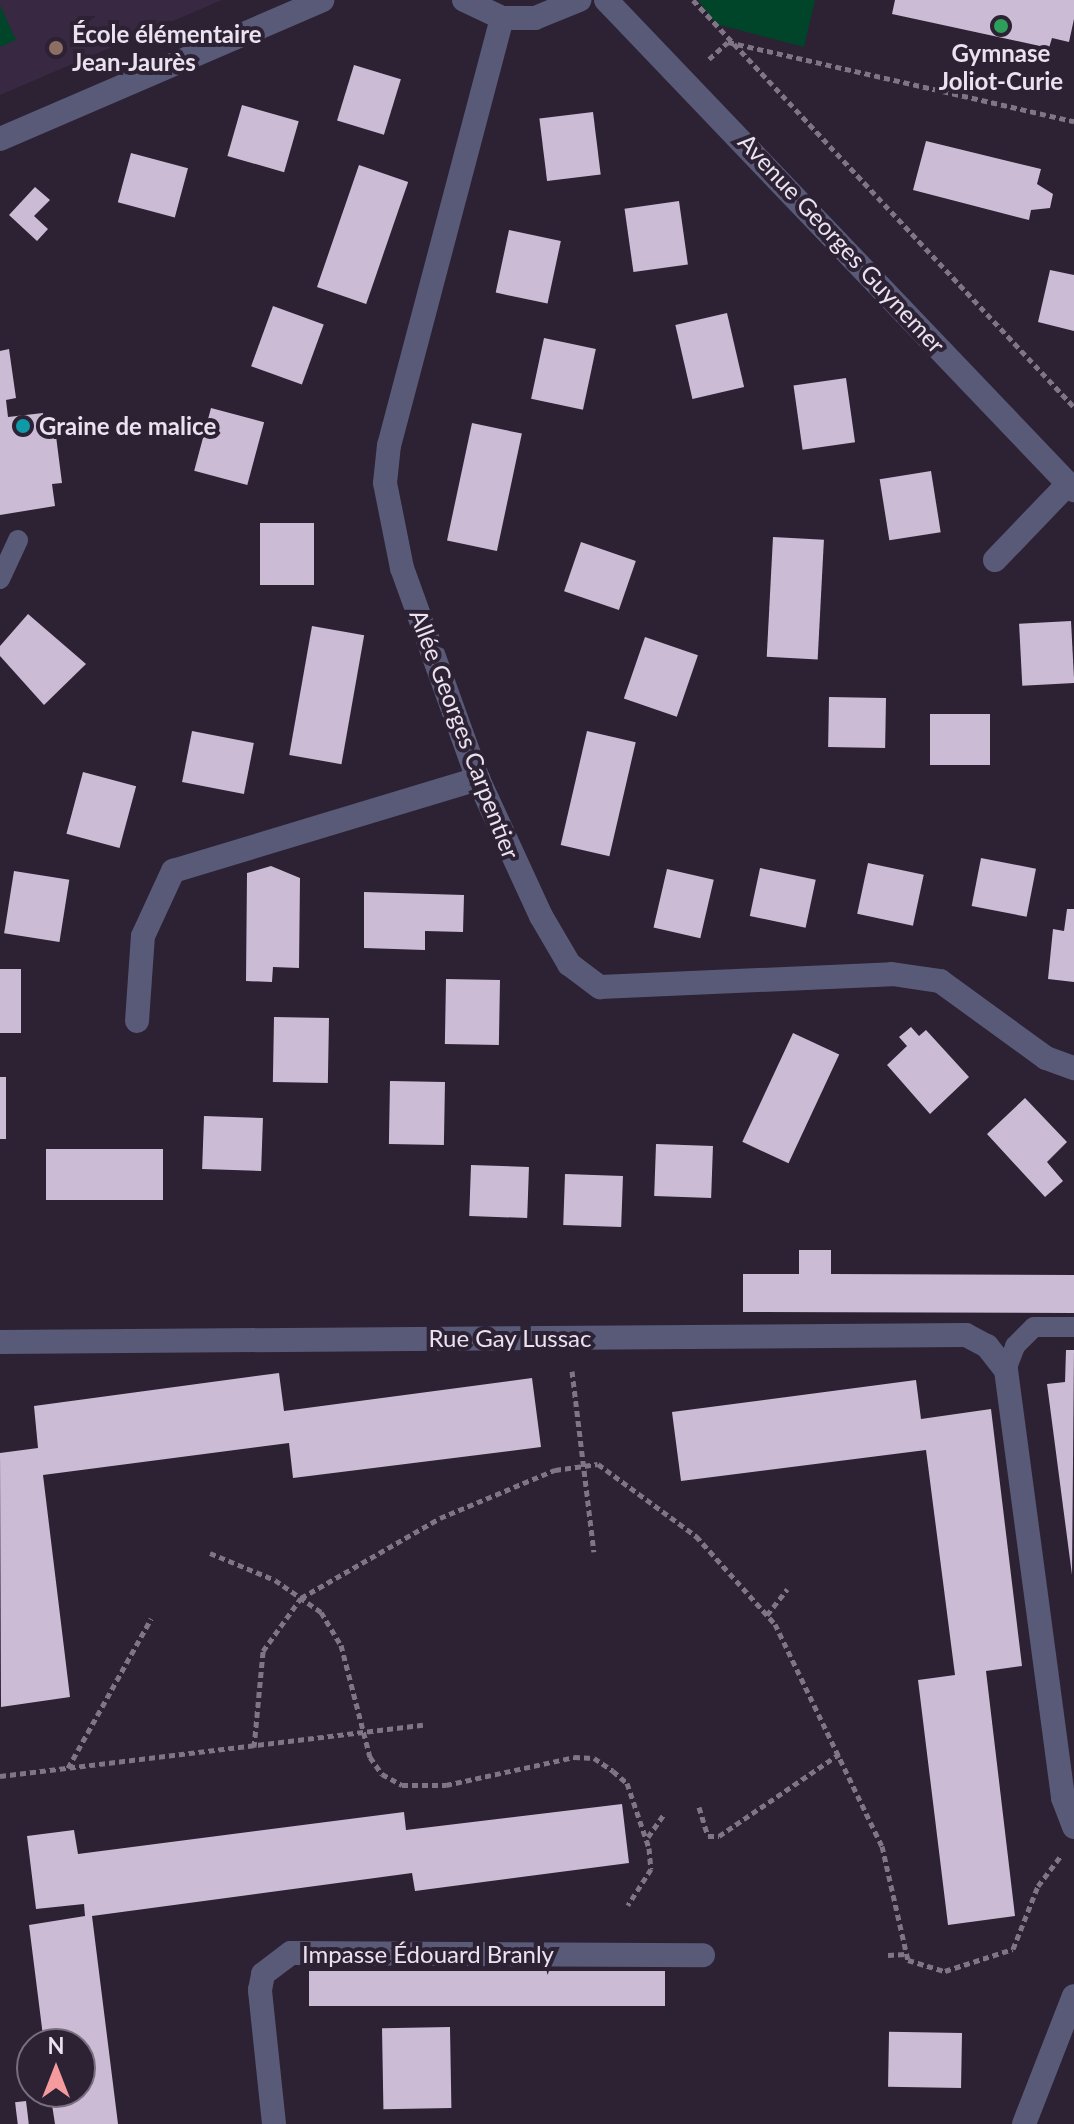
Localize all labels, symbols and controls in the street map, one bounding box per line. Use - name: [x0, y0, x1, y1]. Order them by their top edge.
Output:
- marker: Gymnase Joliot-Curie: [992, 17, 1010, 35]
- place label: École élémentaire Jean-Jaurès: [72, 20, 262, 76]
- marker: École élémentaire Jean-Jaurès: [47, 39, 65, 57]
- place label: Gymnase Joliot-Curie: [939, 39, 1063, 95]
- street label: Avenue Georges Guynemer: [733, 127, 951, 359]
- place label: Graine de malice: [39, 412, 216, 440]
- marker: Graine de malice: [14, 417, 32, 435]
- street label: Allée Georges Carpentier: [404, 605, 526, 863]
- street label: Rue Gay Lussac: [428, 1324, 592, 1352]
- street label: Impasse Édouard Branly: [302, 1940, 554, 1968]
- north arrow: [16, 2028, 96, 2108]
- text: N: [48, 2032, 64, 2059]

